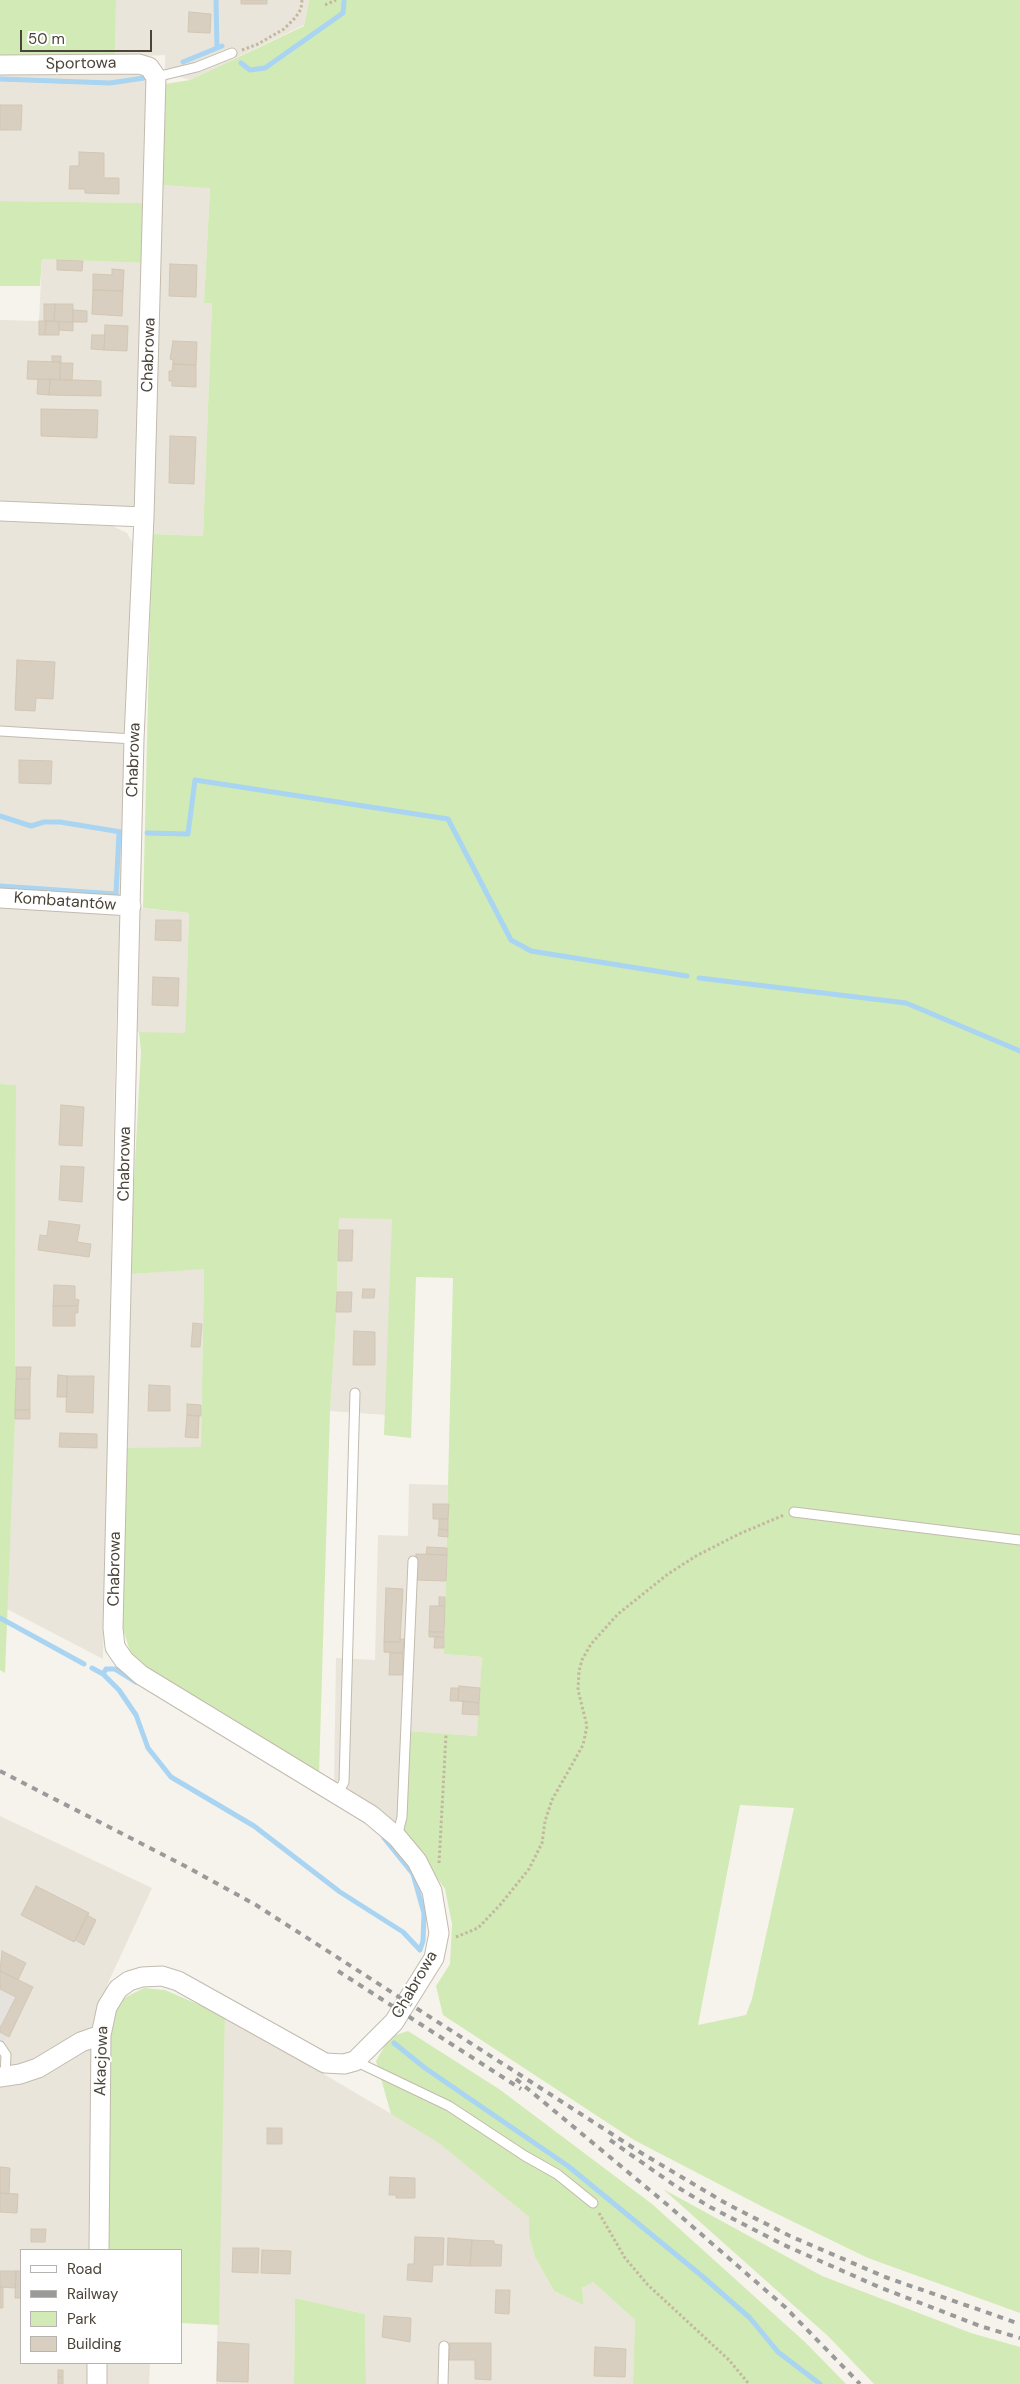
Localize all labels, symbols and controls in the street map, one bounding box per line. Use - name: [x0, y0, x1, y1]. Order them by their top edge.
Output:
- scale bar: [22, 20, 155, 52]
- text: 50 m: [28, 29, 65, 49]
- street label: Sportowa: [46, 54, 116, 74]
- street label: Chabrowa: [138, 317, 160, 393]
- street label: Chabrowa: [123, 722, 145, 798]
- street label: Kombatantów: [13, 889, 117, 915]
- street label: Chabrowa: [115, 1126, 135, 1202]
- street label: Chabrowa: [105, 1531, 125, 1607]
- street label: Chabrowa: [388, 1948, 442, 2022]
- street label: Akacjowa: [91, 2026, 113, 2096]
- legend: [20, 2249, 182, 2364]
- text: Road: [67, 2259, 102, 2279]
- text: Railway: [67, 2284, 118, 2304]
- text: Park: [67, 2309, 97, 2329]
- text: Building: [67, 2334, 122, 2354]

